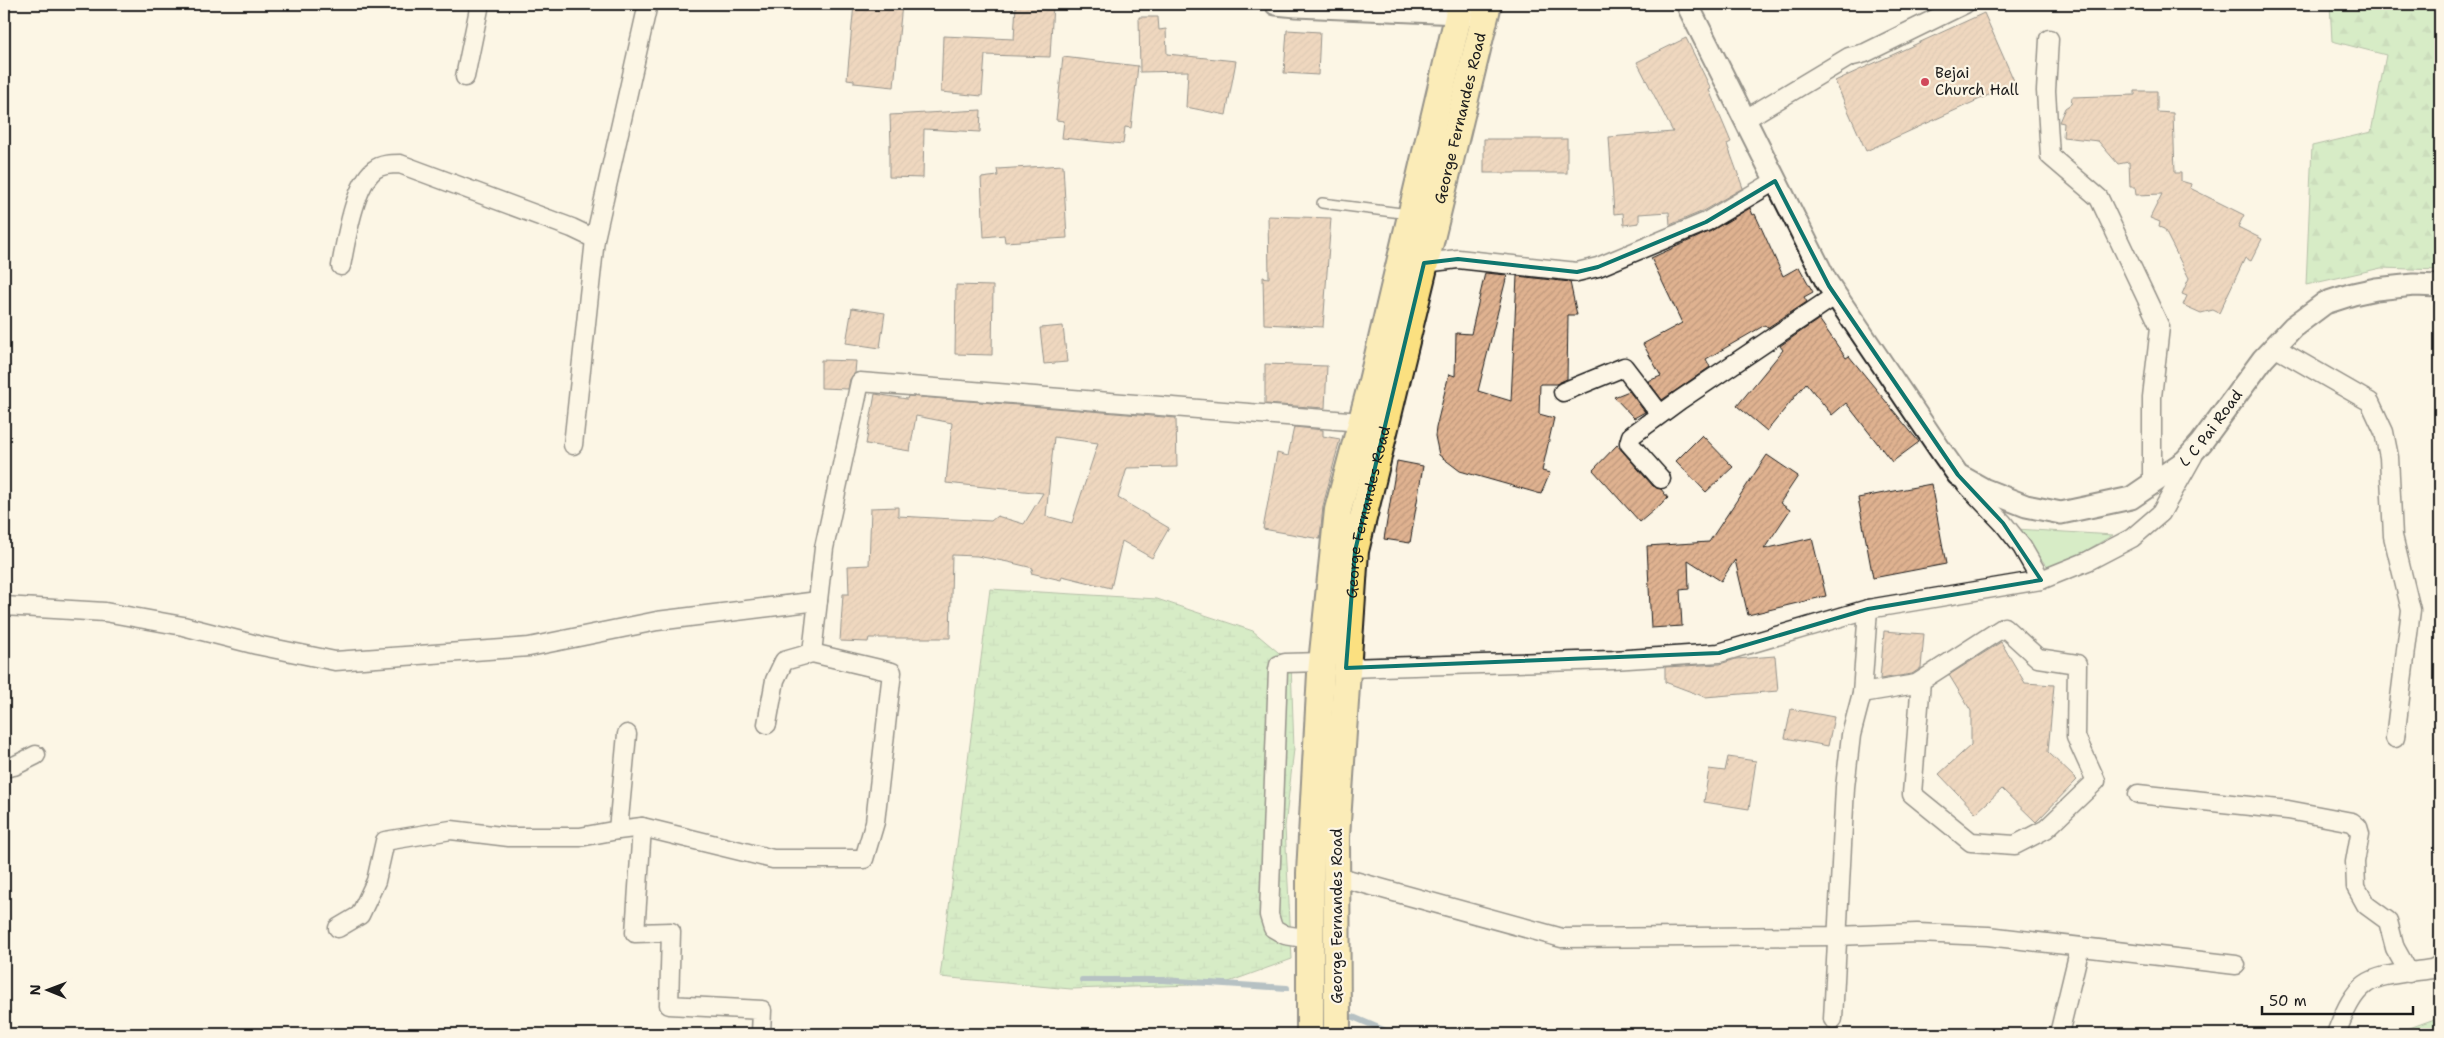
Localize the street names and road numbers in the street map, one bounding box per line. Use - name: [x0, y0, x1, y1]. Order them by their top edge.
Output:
- street label: George Fernandes Road: [1430, 30, 1491, 206]
- street label: L C Pai Road: [2176, 385, 2247, 472]
- street label: George Fernandes Road: [1342, 423, 1395, 599]
- street label: George Fernandes Road: [1327, 828, 1347, 1004]

